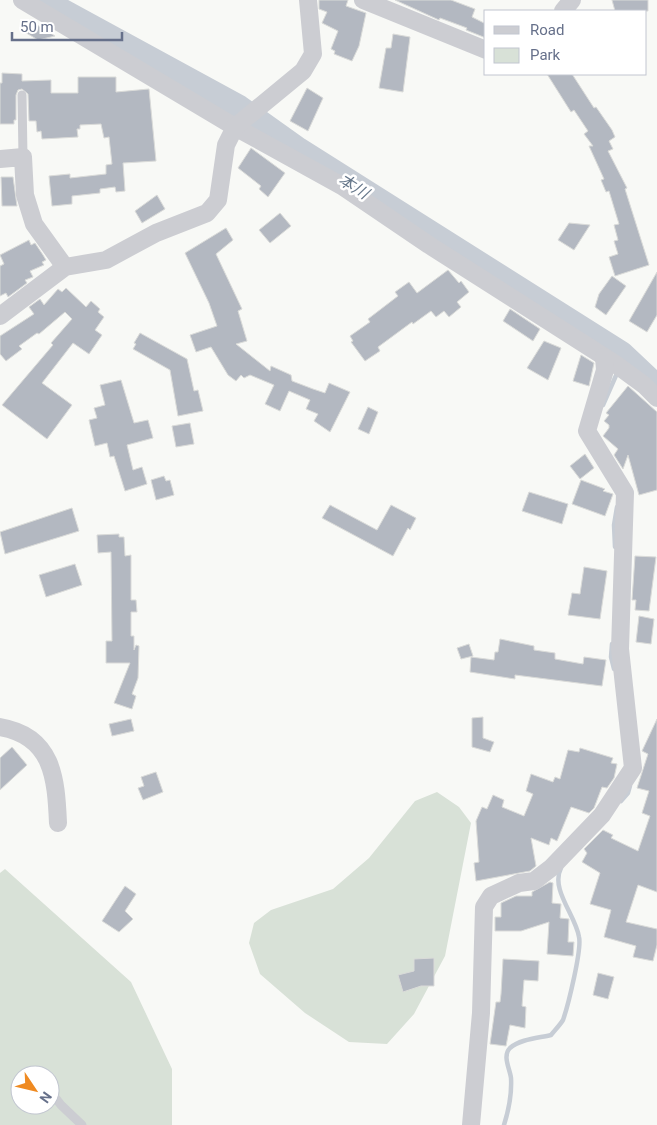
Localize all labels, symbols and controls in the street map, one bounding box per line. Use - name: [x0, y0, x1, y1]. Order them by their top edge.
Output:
- scale bar: [12, 10, 122, 42]
- legend: [484, 10, 647, 75]
- text: 50 m: [20, 18, 54, 36]
- text: Road: [530, 21, 564, 39]
- text: Park: [530, 46, 561, 64]
- water label: 本川: [335, 170, 374, 204]
- north arrow: [10, 1065, 60, 1115]
- text: N: [36, 1089, 55, 1106]

